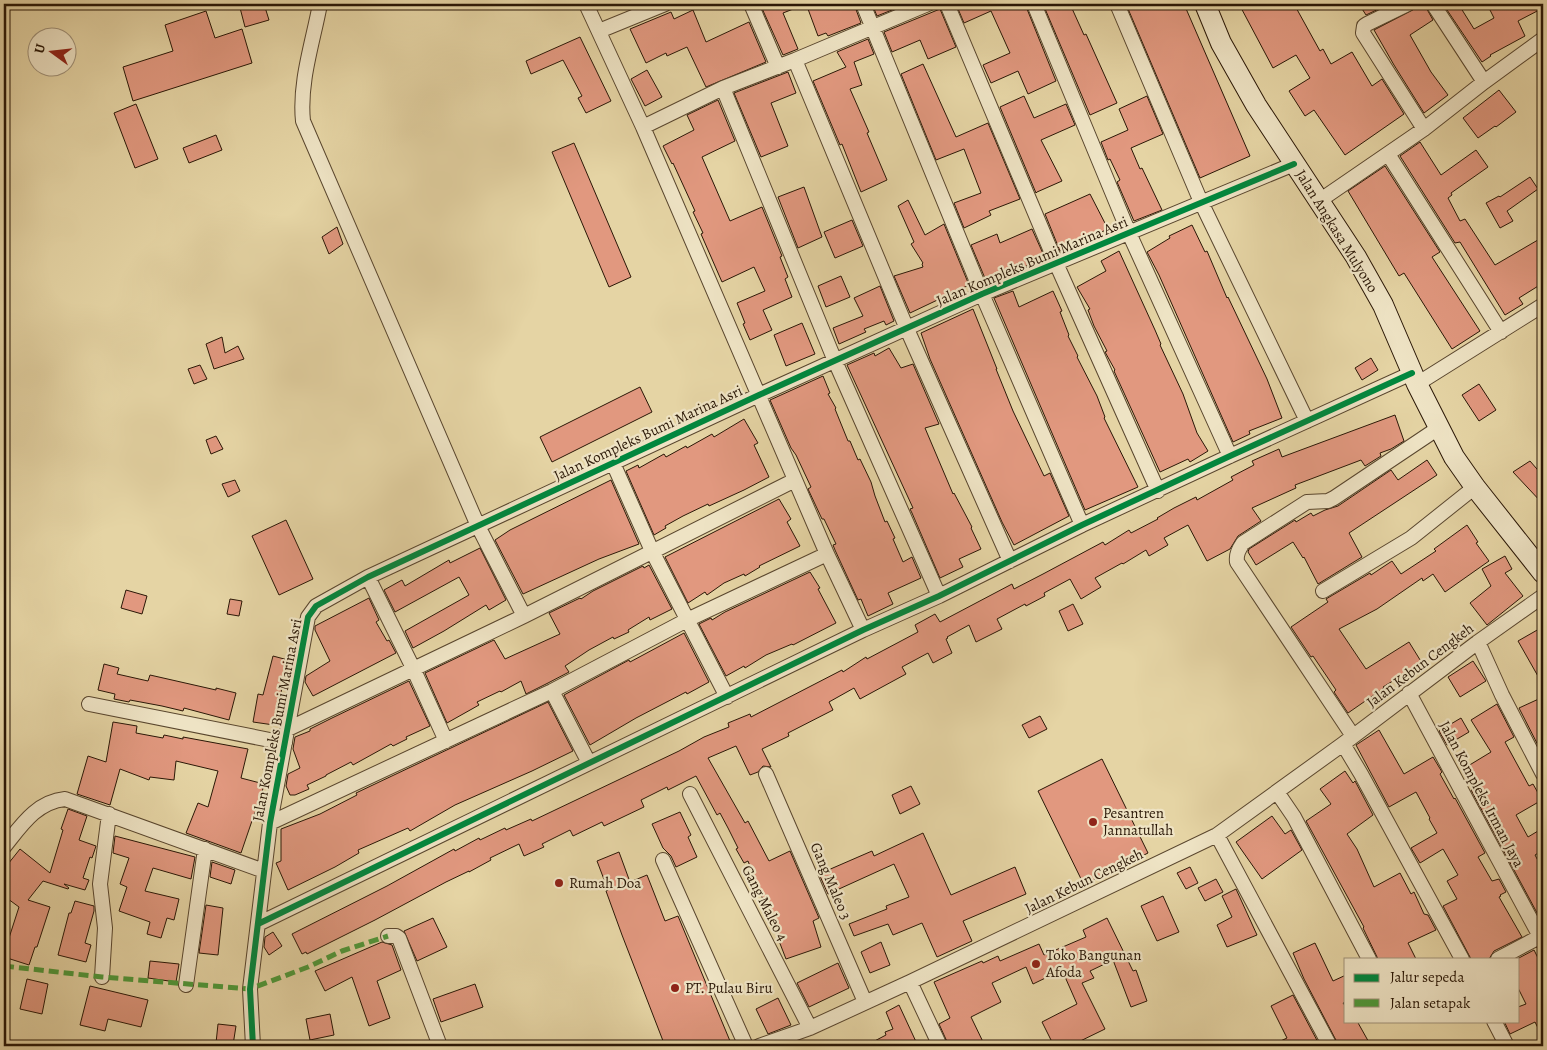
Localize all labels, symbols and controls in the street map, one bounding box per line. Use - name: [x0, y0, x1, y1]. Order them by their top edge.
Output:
- north arrow: [28, 28, 78, 78]
- text: U: [30, 42, 50, 56]
- street label: Jalan Angkasa Mulyono: [1291, 166, 1383, 296]
- street label: Jalan Kompleks Bumi Marina Asri: [933, 212, 1131, 310]
- street label: Jalan Kompleks Bumi Marina Asri: [550, 380, 746, 486]
- street label: Jalan Kompleks Bumi Marina Asri: [248, 617, 306, 823]
- street label: Jalan Kebun Cengkeh: [1362, 618, 1478, 712]
- street label: Jalan Kompleks Irman Jaya: [1435, 717, 1529, 871]
- place label: Pesantren Jannatullah: [1103, 803, 1173, 840]
- marker: Pesantren Jannatullah: [1087, 816, 1099, 828]
- street label: Gang Maleo 3: [806, 839, 856, 923]
- street label: Jalan Kebun Cengkeh: [1021, 844, 1147, 918]
- street label: Gang Maleo 4: [737, 862, 793, 945]
- place label: Rumah Doa: [569, 873, 641, 893]
- marker: Rumah Doa: [553, 877, 565, 889]
- place label: Toko Bangunan Afoda: [1045, 945, 1142, 982]
- marker: Toko Bangunan Afoda: [1030, 958, 1042, 970]
- legend: [1344, 958, 1520, 1022]
- text: Jalur sepeda: [1390, 967, 1464, 987]
- place label: PT. Pulau Biru: [685, 978, 773, 998]
- marker: PT. Pulau Biru: [669, 982, 681, 994]
- text: Jalan setapak: [1390, 993, 1471, 1013]

